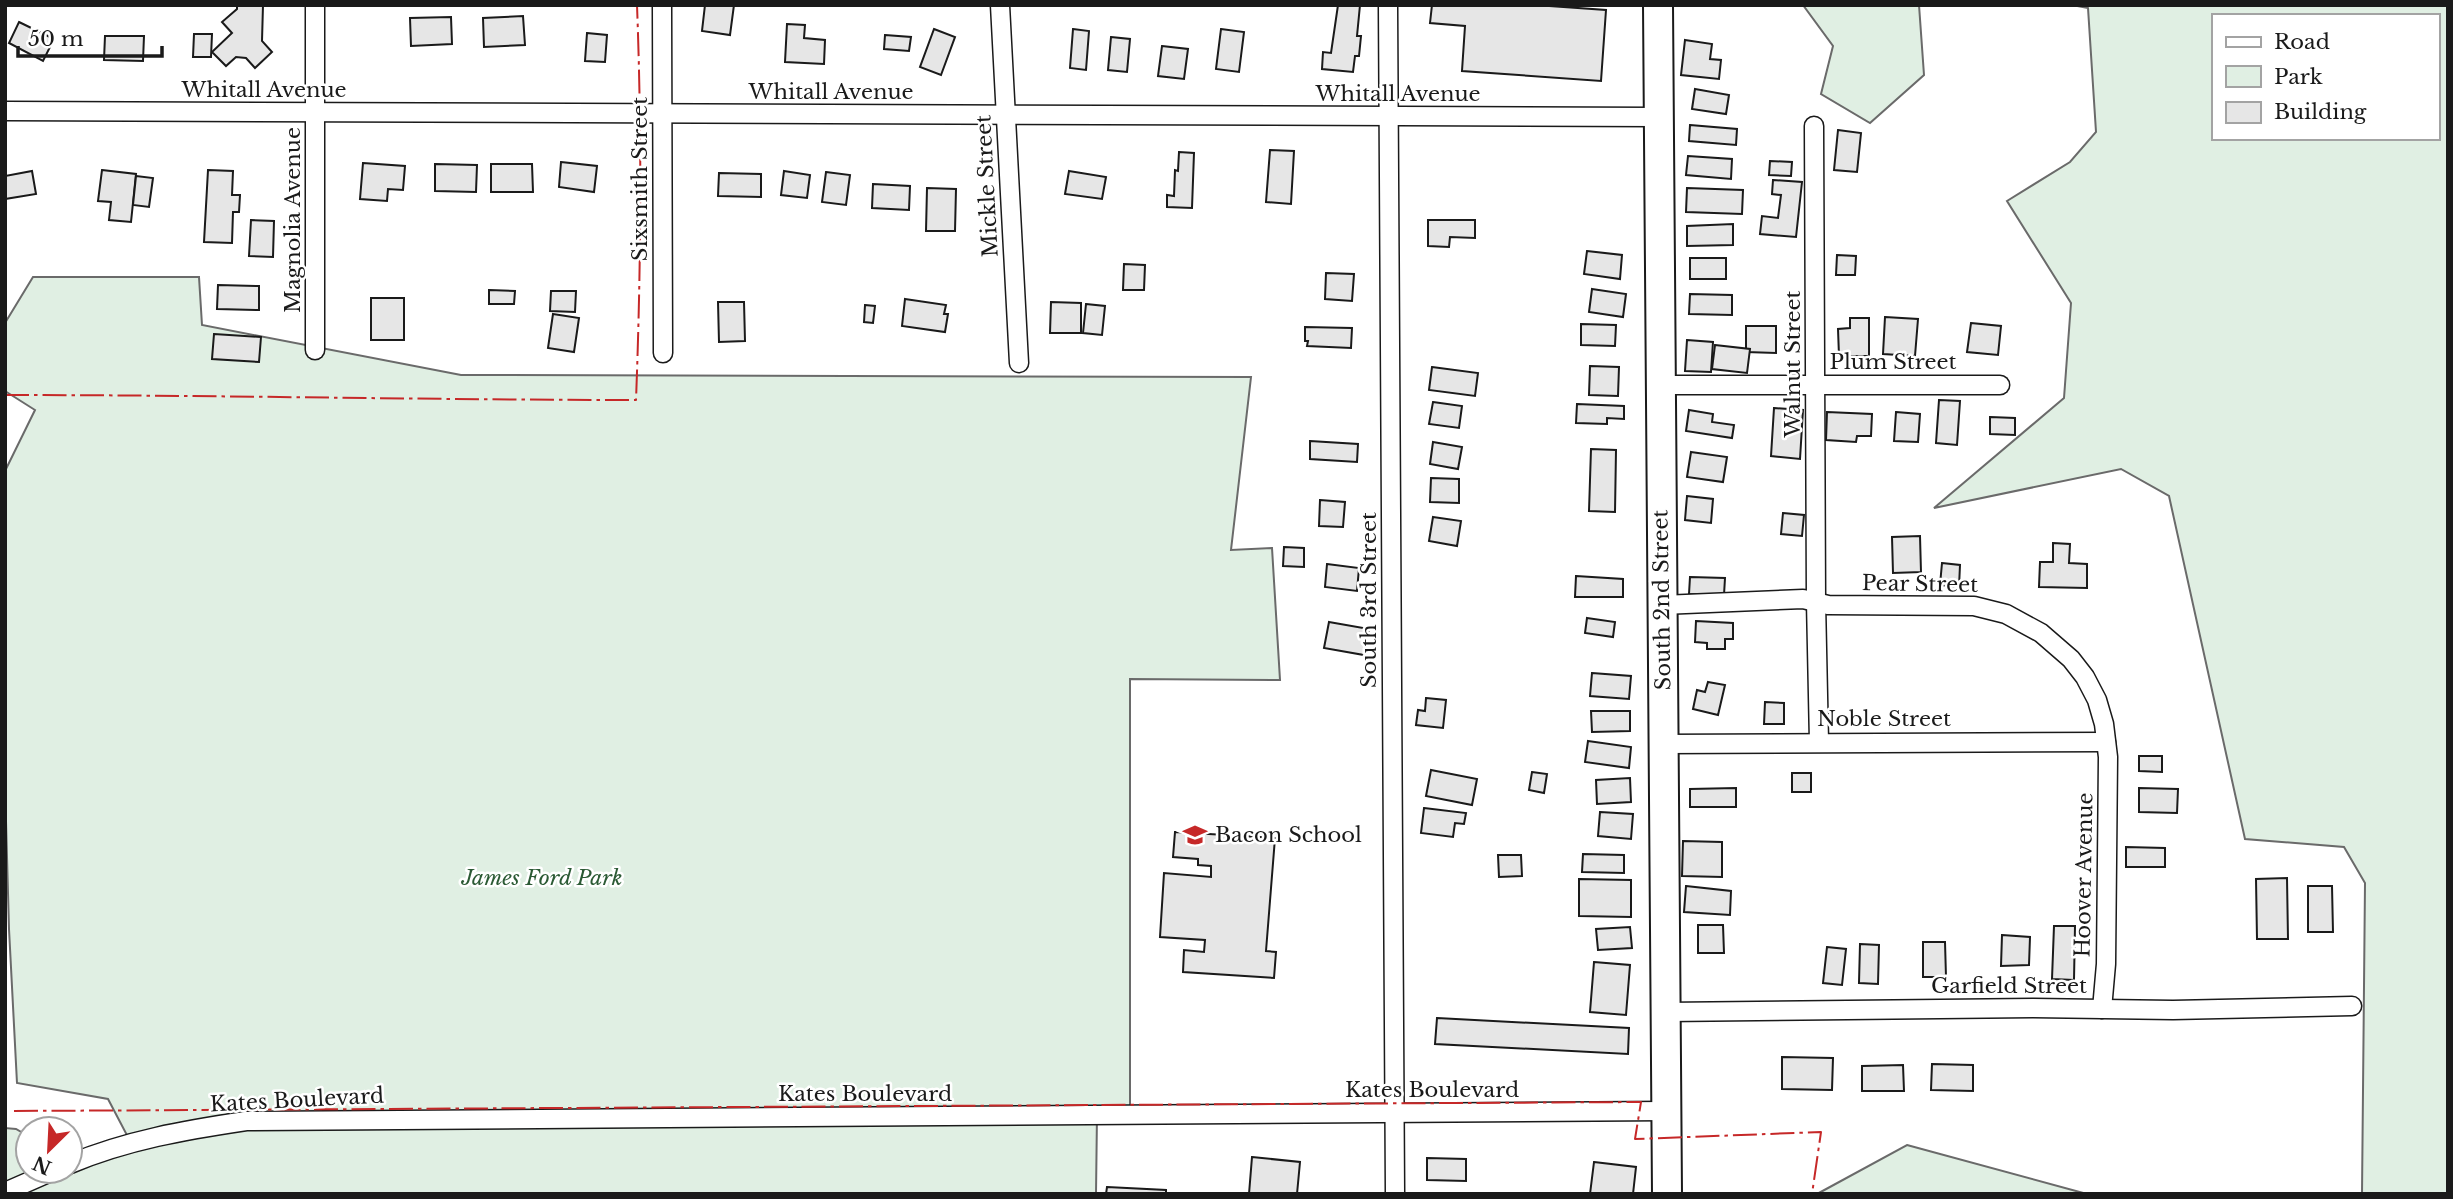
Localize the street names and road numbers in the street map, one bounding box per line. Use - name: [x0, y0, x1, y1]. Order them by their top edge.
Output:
- street label: Whitall Avenue: [180, 77, 347, 103]
- street label: Whitall Avenue: [747, 79, 914, 105]
- street label: Whitall Avenue: [1314, 81, 1481, 107]
- street label: Sixsmith Street: [627, 97, 653, 261]
- street label: Mickle Street: [970, 114, 1004, 258]
- street label: Magnolia Avenue: [280, 127, 306, 313]
- street label: Walnut Street: [1780, 290, 1806, 438]
- street label: Plum Street: [1829, 349, 1957, 375]
- street label: South 2nd Street: [1647, 509, 1677, 690]
- street label: South 3rd Street: [1356, 512, 1382, 688]
- street label: Pear Street: [1862, 570, 1978, 598]
- street label: Noble Street: [1817, 706, 1951, 732]
- street label: Hoover Avenue: [2070, 792, 2098, 958]
- street label: Garfield Street: [1931, 973, 2087, 999]
- street label: Kates Boulevard: [1345, 1077, 1519, 1103]
- street label: Kates Boulevard: [778, 1081, 952, 1107]
- street label: Kates Boulevard: [209, 1082, 385, 1118]

